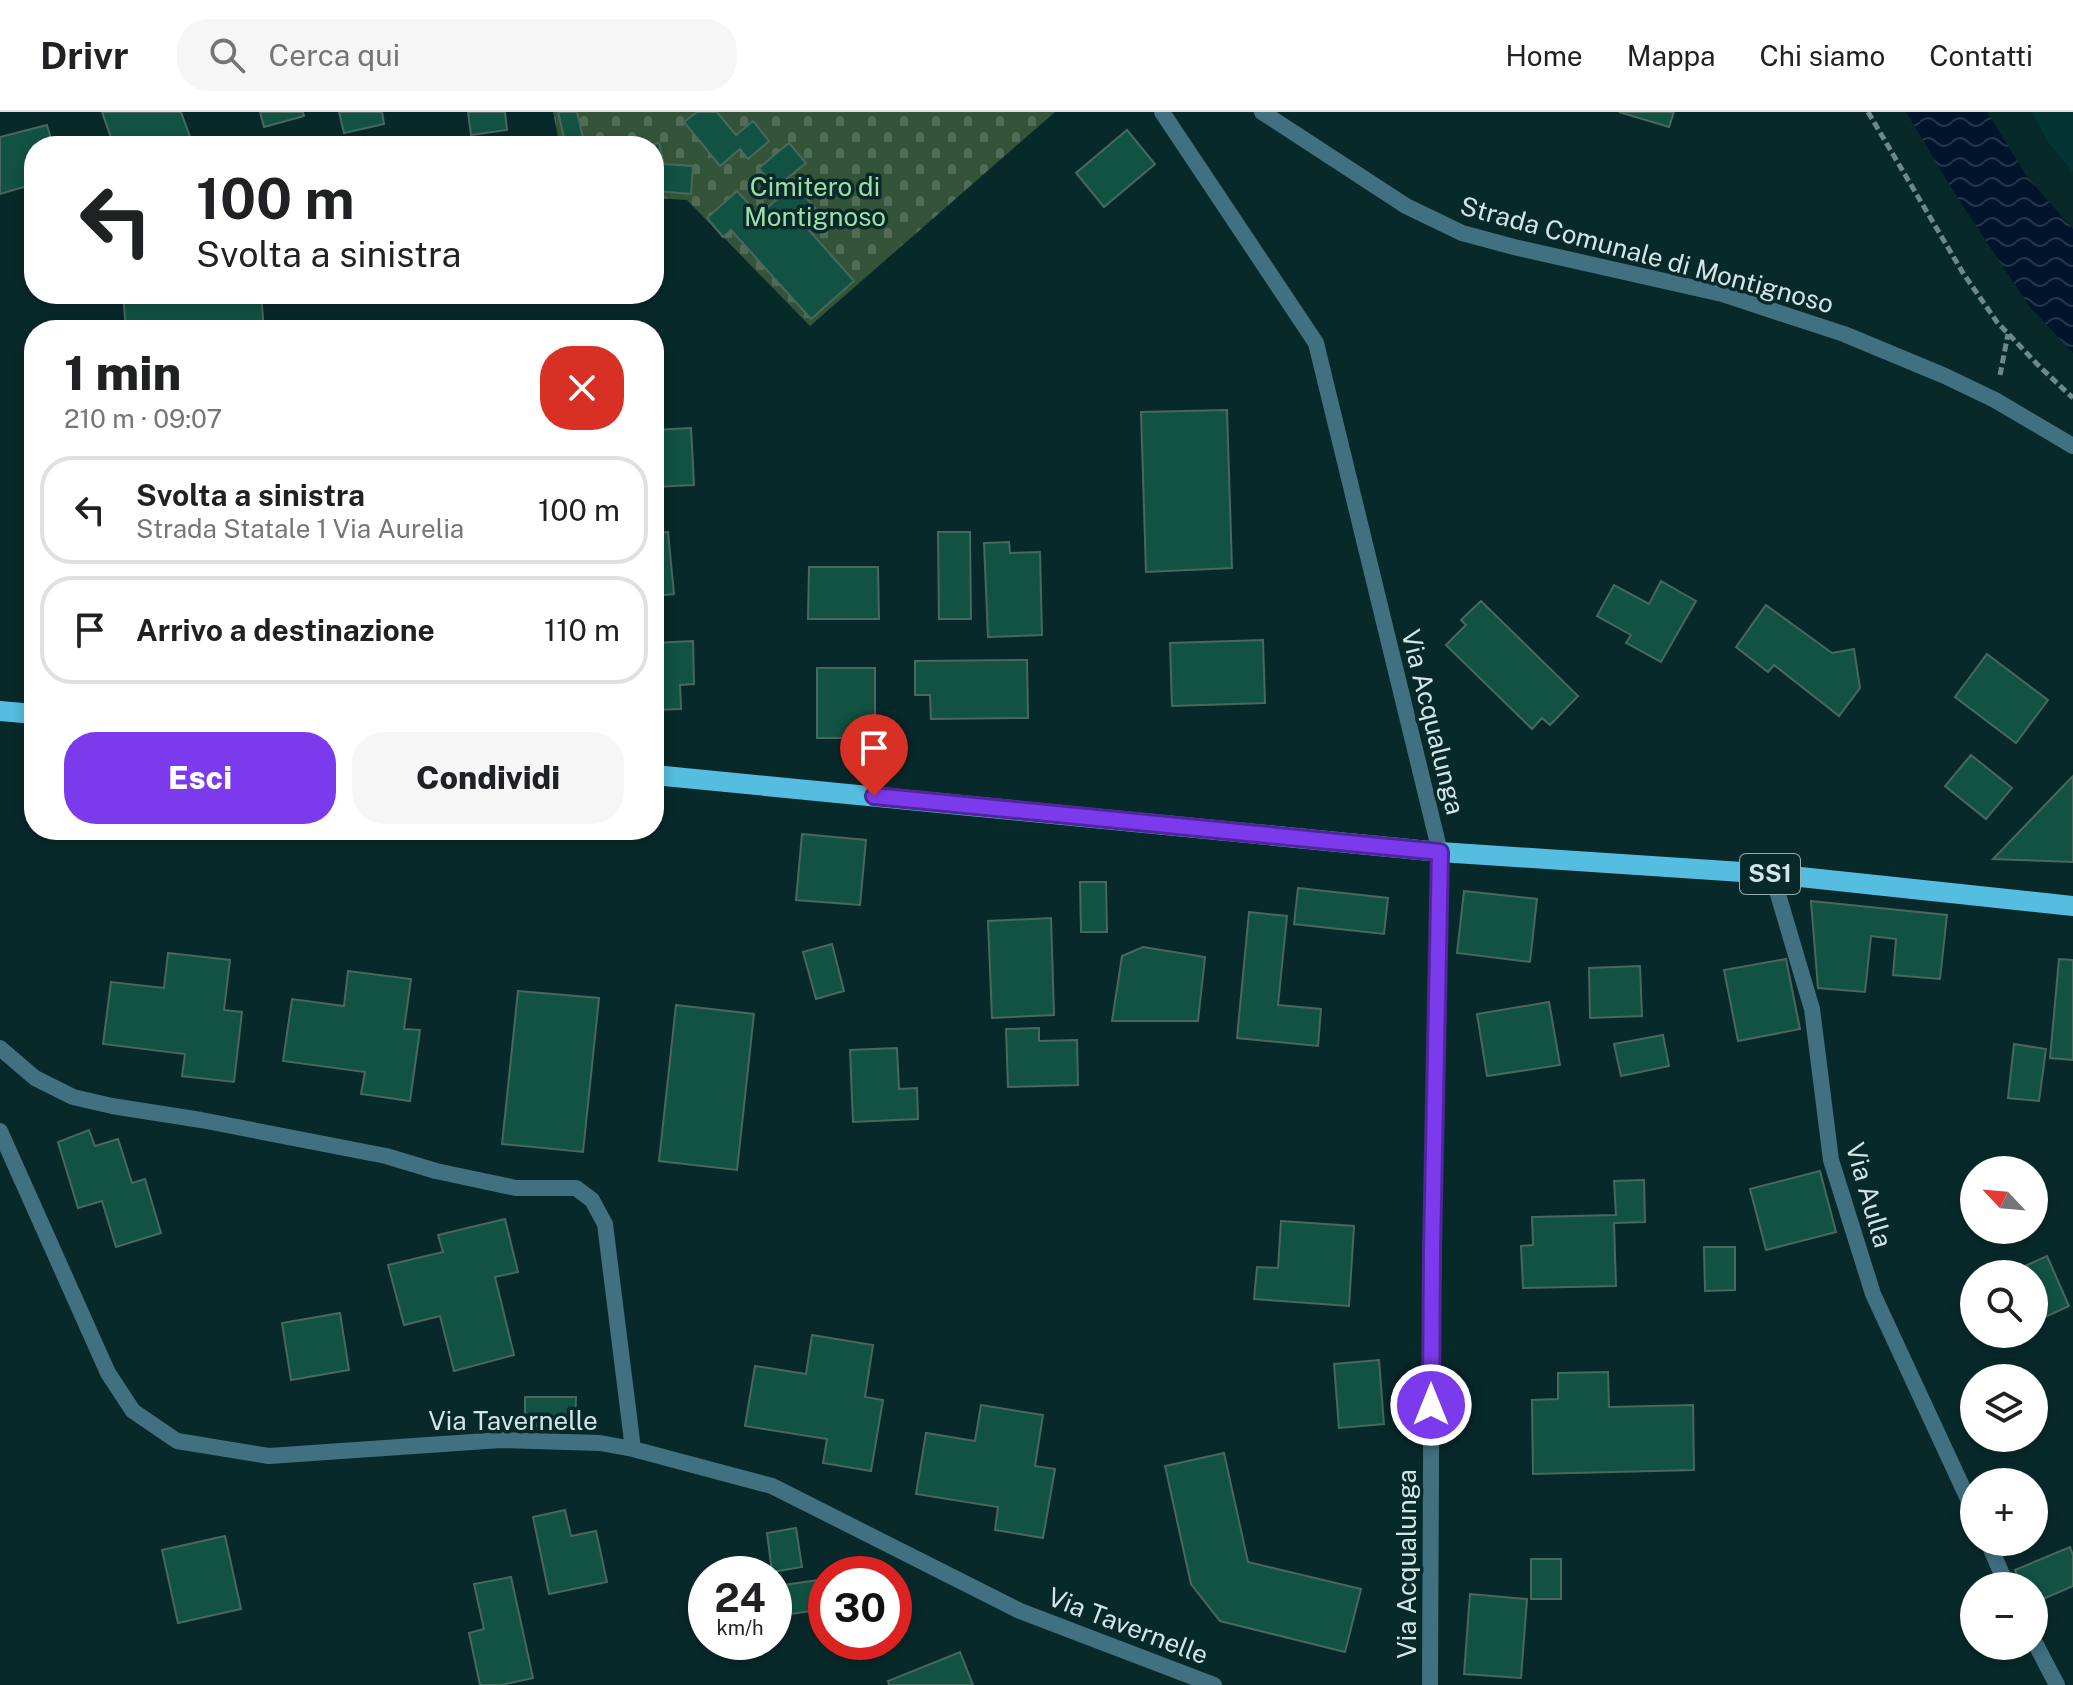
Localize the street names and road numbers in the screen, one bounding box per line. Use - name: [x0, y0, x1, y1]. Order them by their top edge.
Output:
- street label: Strada Comunale di Montignoso: [1457, 190, 1837, 319]
- street label: Via Acqualunga: [1396, 626, 1471, 818]
- road number: SS1: [1740, 854, 1800, 894]
- street label: Via Aulla: [1840, 1139, 1899, 1251]
- street label: Via Tavernelle: [428, 1405, 598, 1436]
- street label: Via Acqualunga: [1391, 1469, 1422, 1659]
- street label: Via Tavernelle: [1044, 1581, 1213, 1670]

